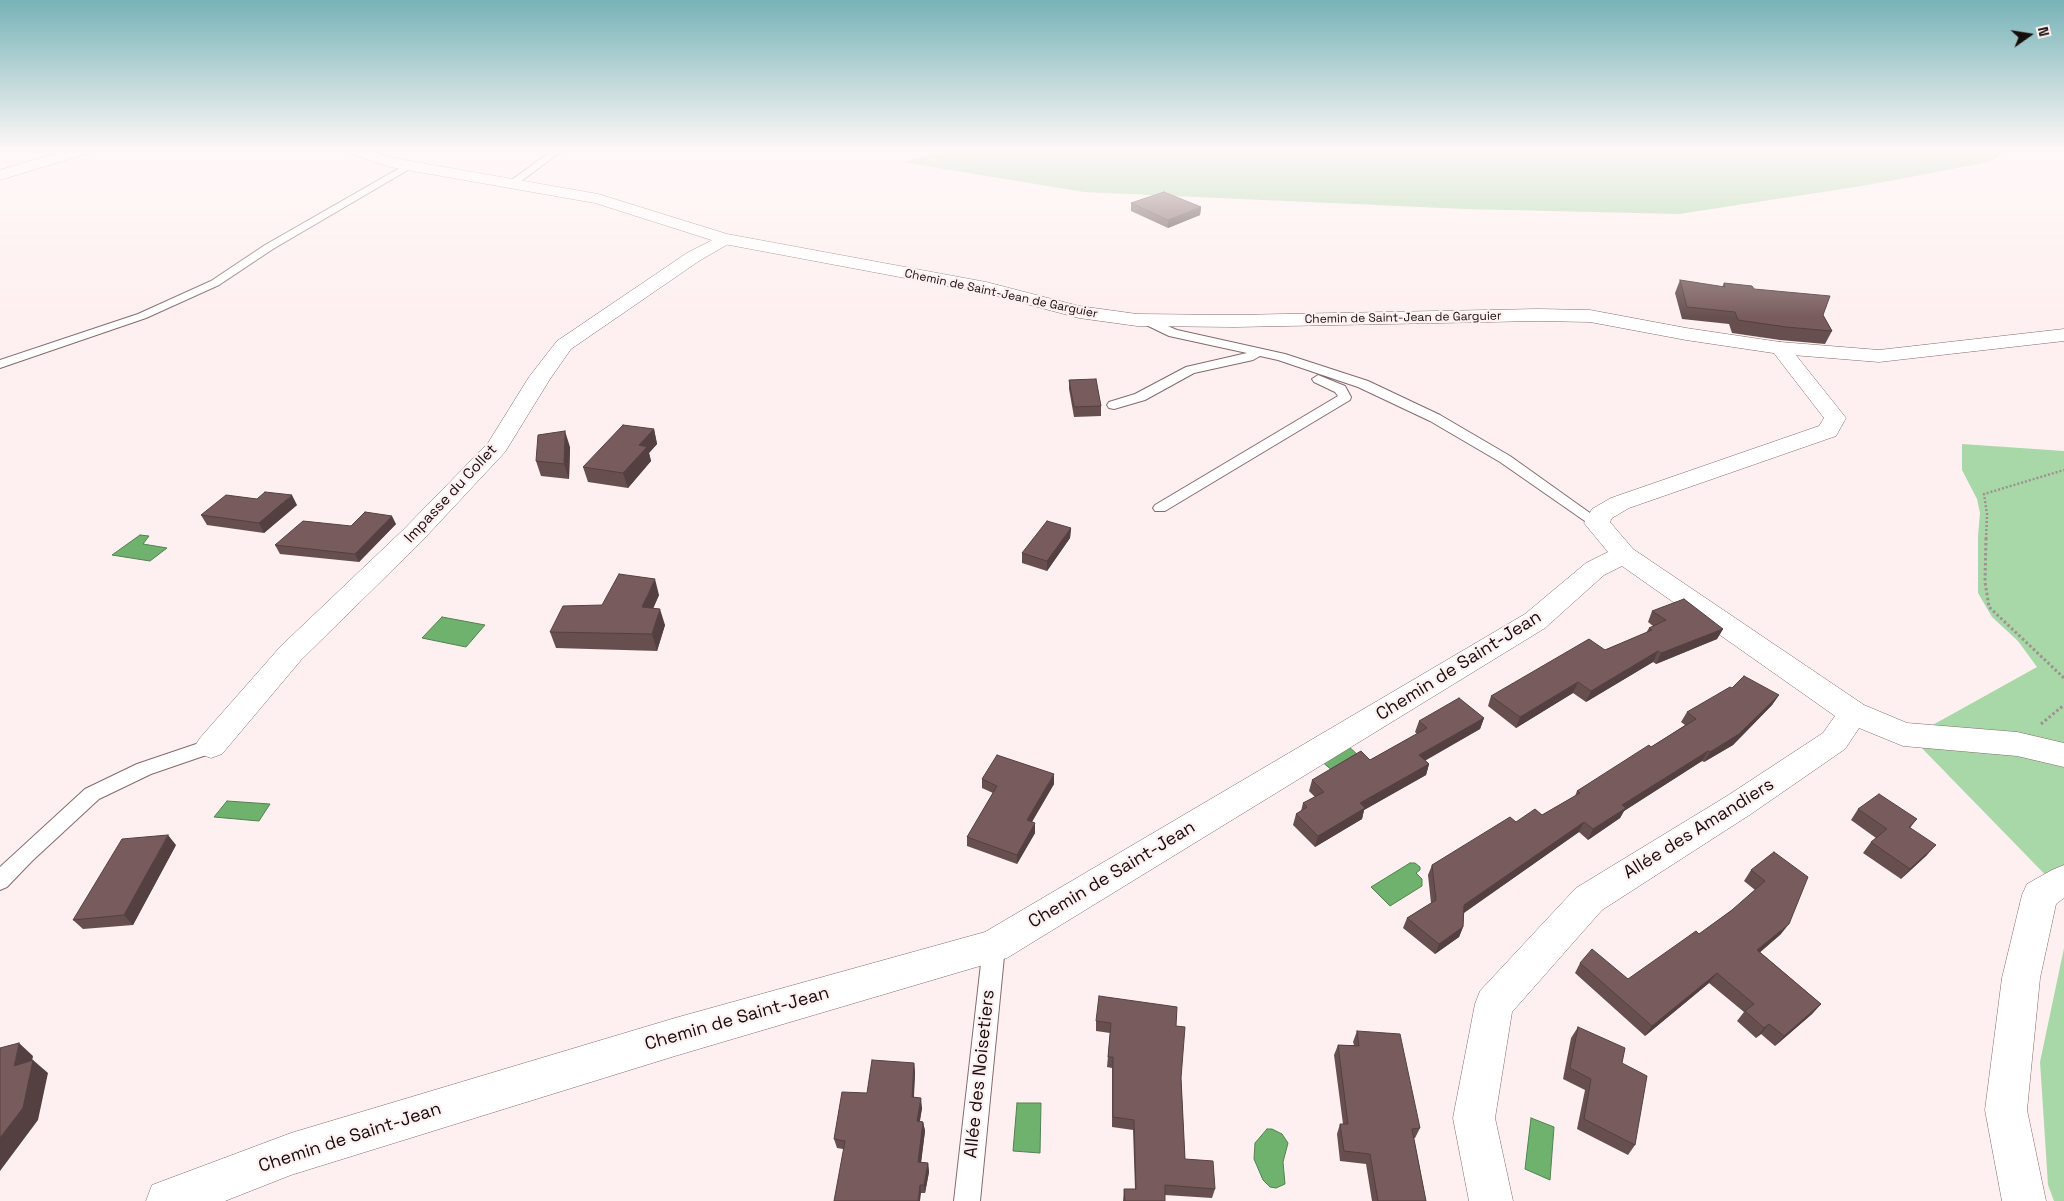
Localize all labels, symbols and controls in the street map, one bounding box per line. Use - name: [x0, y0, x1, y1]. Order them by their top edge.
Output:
- north arrow: [2004, 10, 2054, 60]
- text: N: [2034, 25, 2053, 38]
- street label: Chemin de Saint-Jean de Garguier: [903, 266, 1099, 322]
- street label: Chemin de Saint-Jean de Garguier: [1304, 309, 1502, 327]
- street label: Impasse du Collet: [401, 441, 501, 547]
- street label: Chemin de Saint-Jean: [1372, 606, 1546, 726]
- street label: Allée des Amandiers: [1620, 774, 1778, 884]
- street label: Chemin de Saint-Jean: [1025, 817, 1199, 933]
- street label: Chemin de Saint-Jean: [642, 982, 832, 1056]
- street label: Allée des Noisetiers: [960, 989, 1000, 1159]
- street label: Chemin de Saint-Jean: [256, 1098, 444, 1178]

